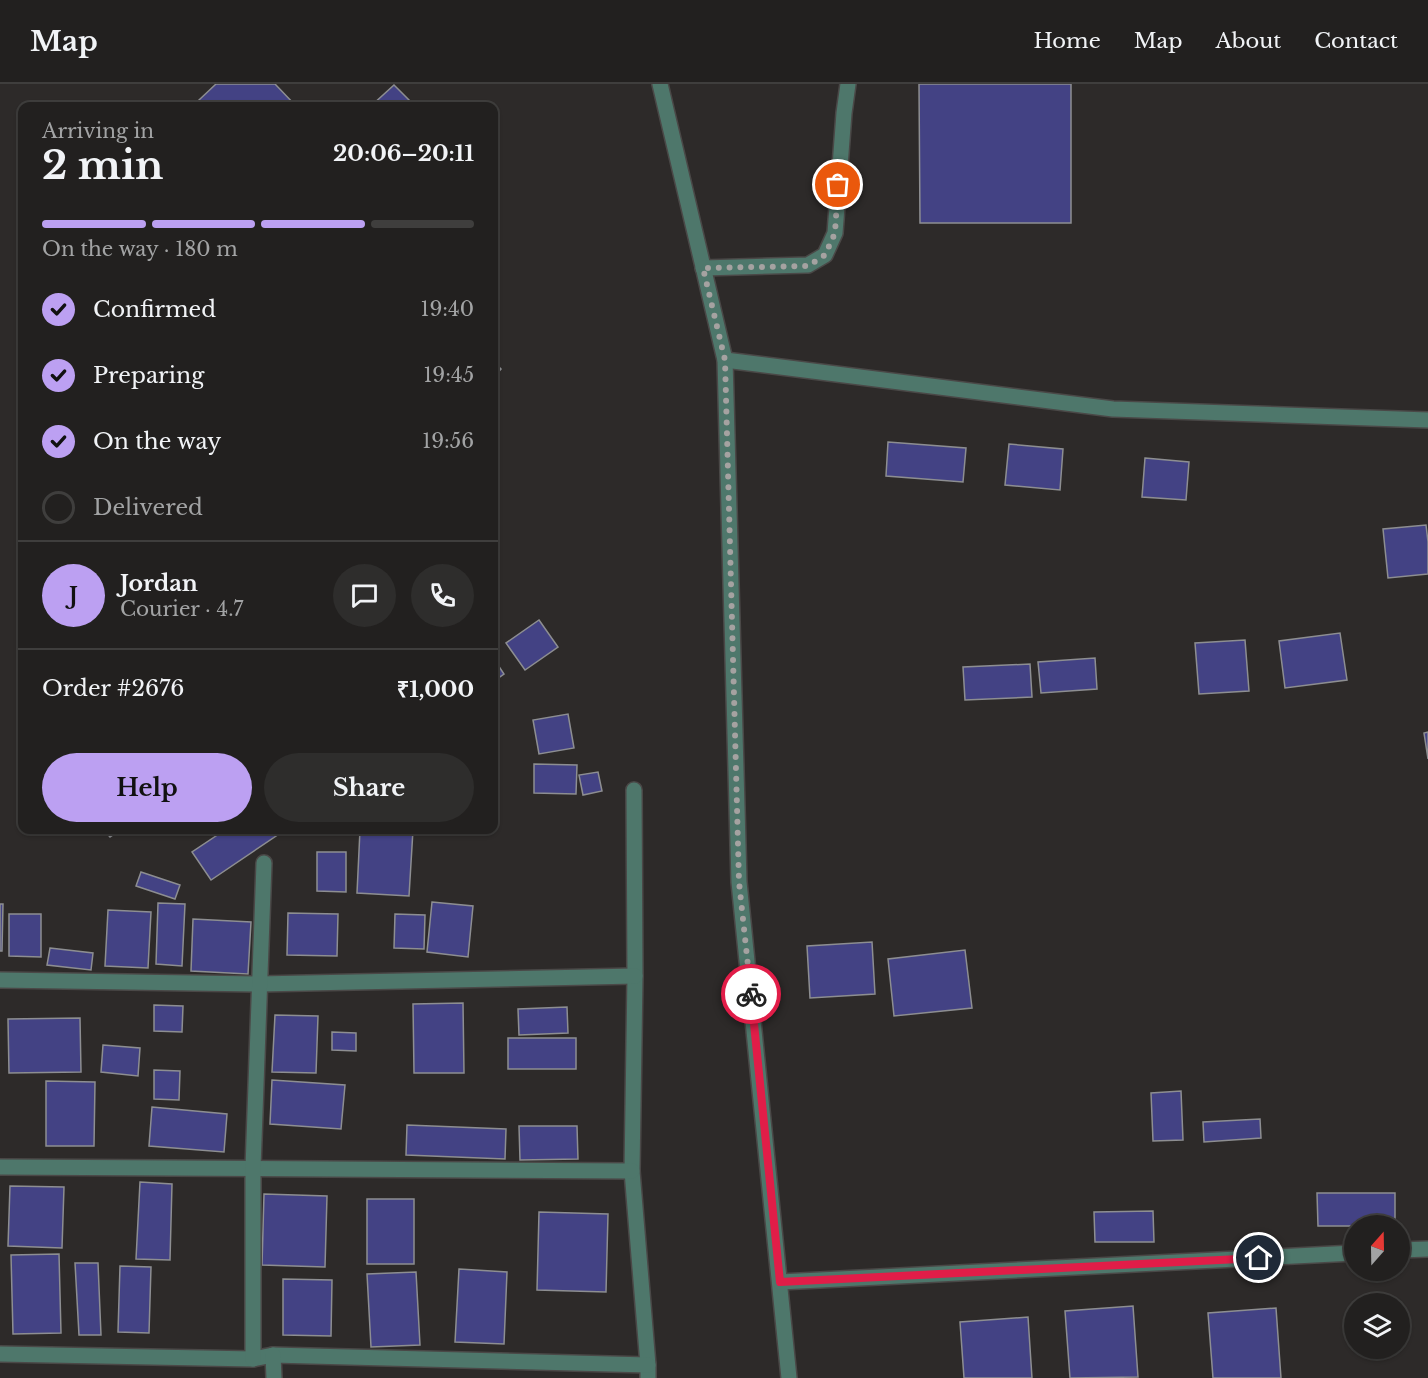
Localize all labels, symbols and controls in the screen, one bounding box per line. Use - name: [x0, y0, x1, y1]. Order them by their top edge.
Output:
- text: Map: [30, 24, 98, 59]
- text: Home: [1034, 28, 1101, 54]
- text: Map: [1134, 28, 1182, 54]
- text: About: [1215, 28, 1281, 54]
- text: Contact: [1314, 28, 1398, 54]
- text: Arriving in: [42, 119, 154, 143]
- text: 20:06–20:11: [333, 140, 474, 167]
- text: 2 min: [42, 141, 163, 190]
- pin: [812, 159, 863, 210]
- icon: bag: [821, 168, 854, 201]
- text: On the way · 180 m: [42, 237, 238, 261]
- icon: check: [42, 293, 75, 326]
- text: Confirmed: [93, 296, 216, 323]
- text: 19:40: [421, 297, 474, 321]
- icon: check: [42, 359, 75, 392]
- text: Preparing: [93, 362, 204, 389]
- text: 19:45: [423, 363, 474, 387]
- icon: check: [42, 425, 75, 458]
- text: On the way: [93, 428, 221, 455]
- text: 19:56: [422, 429, 474, 453]
- text: Delivered: [93, 494, 203, 521]
- button: chat: [333, 564, 396, 627]
- button: phone: [411, 564, 474, 627]
- text: Jordan: [120, 570, 198, 597]
- text: J: [69, 582, 78, 609]
- text: Courier · 4.7: [120, 597, 243, 621]
- text: Order #2676: [42, 675, 184, 702]
- text: ₹1,000: [397, 676, 474, 703]
- button: Help: [42, 753, 252, 822]
- button: Share: [264, 753, 474, 822]
- courier: [721, 964, 781, 1024]
- icon: bike: [735, 978, 768, 1011]
- north arrow: [1344, 1215, 1410, 1281]
- map controls: [1344, 1215, 1410, 1359]
- pin: [1233, 1232, 1284, 1283]
- icon: home: [1242, 1241, 1275, 1274]
- button: layers: [1344, 1293, 1410, 1359]

